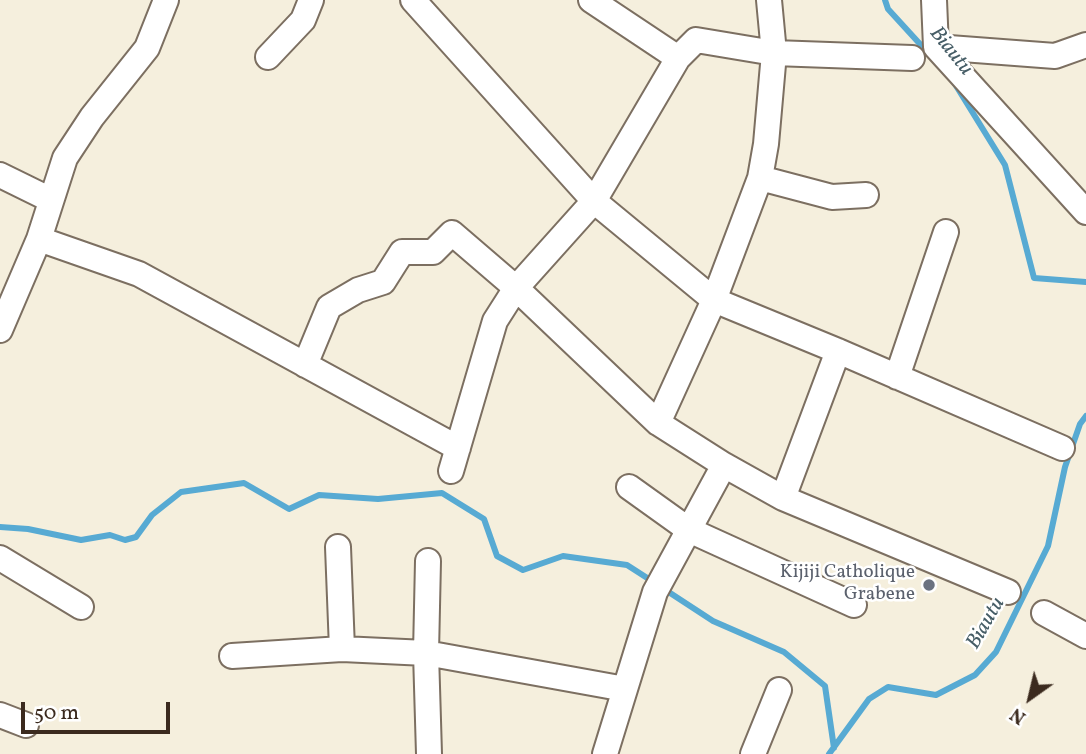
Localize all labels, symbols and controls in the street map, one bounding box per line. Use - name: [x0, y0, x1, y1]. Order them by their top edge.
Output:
- water label: Biautu: [923, 22, 977, 82]
- place label: Kijiji Catholique Grabene: [780, 563, 915, 607]
- marker: Kijiji Catholique Grabene: [921, 577, 937, 593]
- water label: Biautu: [962, 594, 1012, 654]
- north arrow: [995, 663, 1065, 733]
- scale bar: [24, 688, 173, 732]
- text: 50 m: [34, 699, 79, 728]
- text: N: [1005, 701, 1031, 730]

